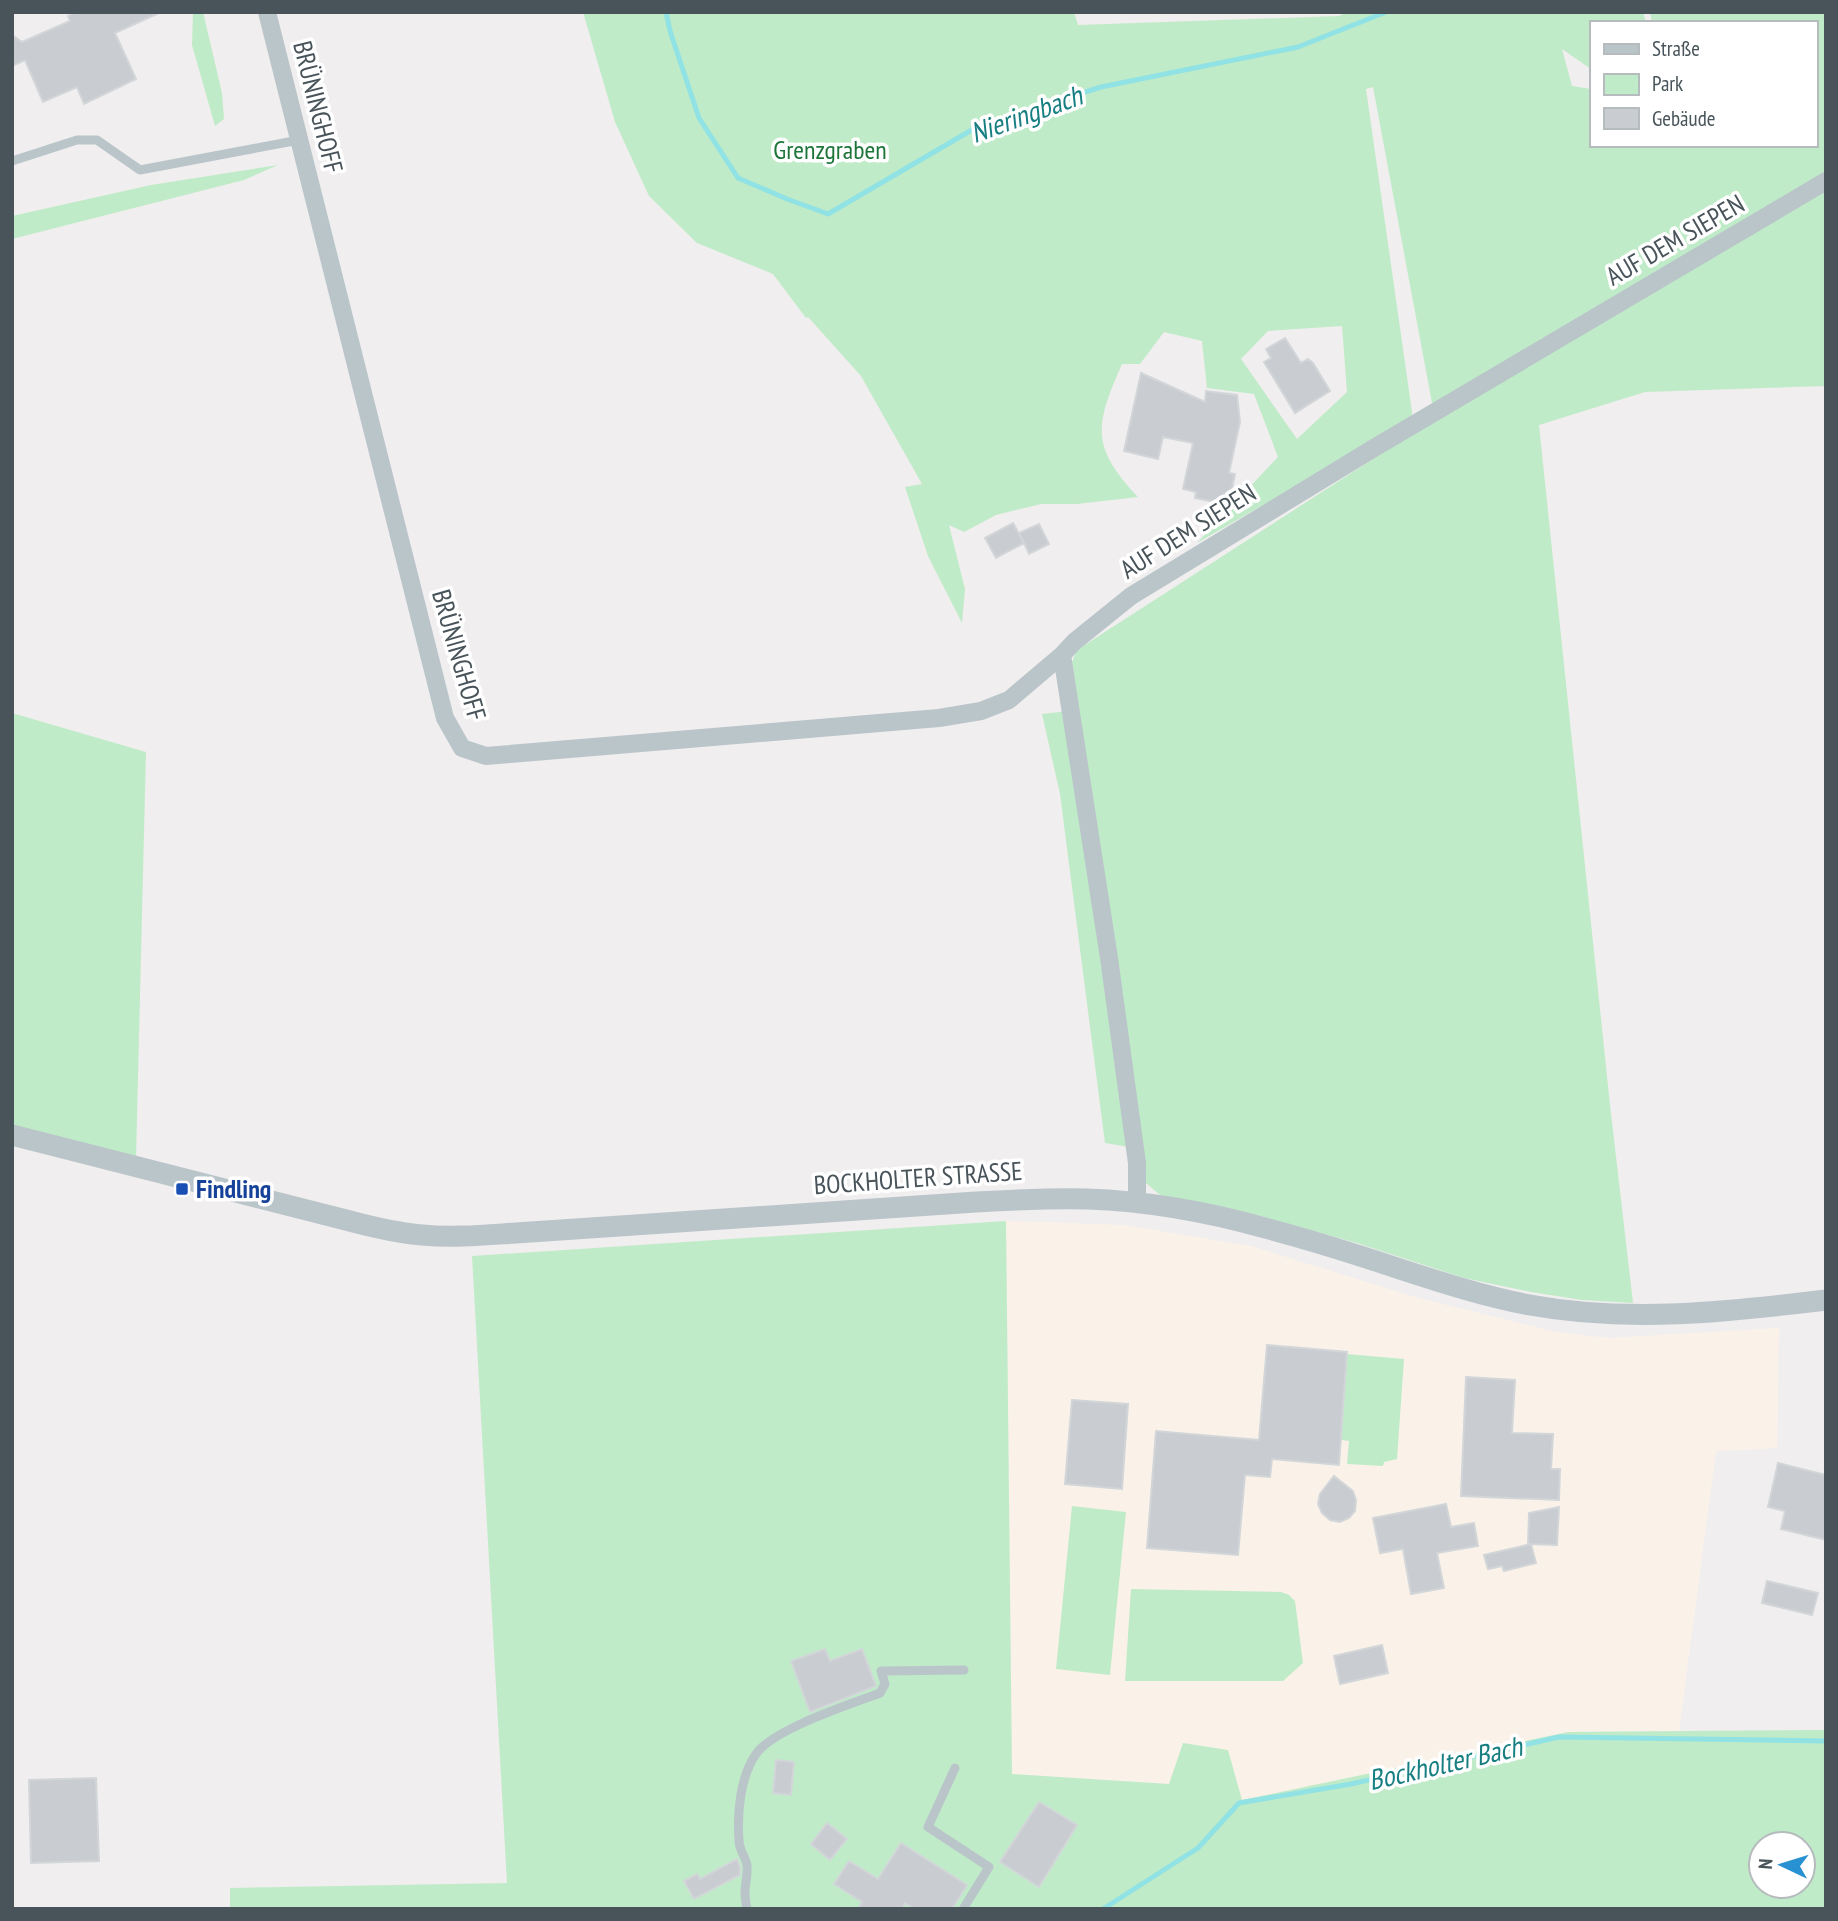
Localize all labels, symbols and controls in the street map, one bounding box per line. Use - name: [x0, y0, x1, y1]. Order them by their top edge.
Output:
- legend: [1590, 21, 1817, 147]
- text: Straße: [1652, 35, 1700, 62]
- street label: BRÜNINGHOFF: [286, 37, 351, 176]
- text: Park: [1652, 70, 1683, 97]
- water label: Nieringbach: [965, 76, 1088, 151]
- text: Gebäude: [1652, 105, 1715, 132]
- park label: Grenzgraben: [773, 133, 887, 166]
- street label: AUF DEM SIEPEN: [1600, 187, 1750, 292]
- street label: AUF DEM SIEPEN: [1114, 476, 1262, 585]
- street label: BRÜNINGHOFF: [425, 586, 494, 724]
- street label: BOCKHOLTER STRASSE: [813, 1154, 1023, 1201]
- place label: Findling: [196, 1172, 271, 1205]
- marker: Findling: [174, 1181, 190, 1197]
- water label: Bockholter Bach: [1365, 1727, 1527, 1798]
- north arrow: [1747, 1830, 1817, 1900]
- text: N: [1753, 1858, 1777, 1870]

